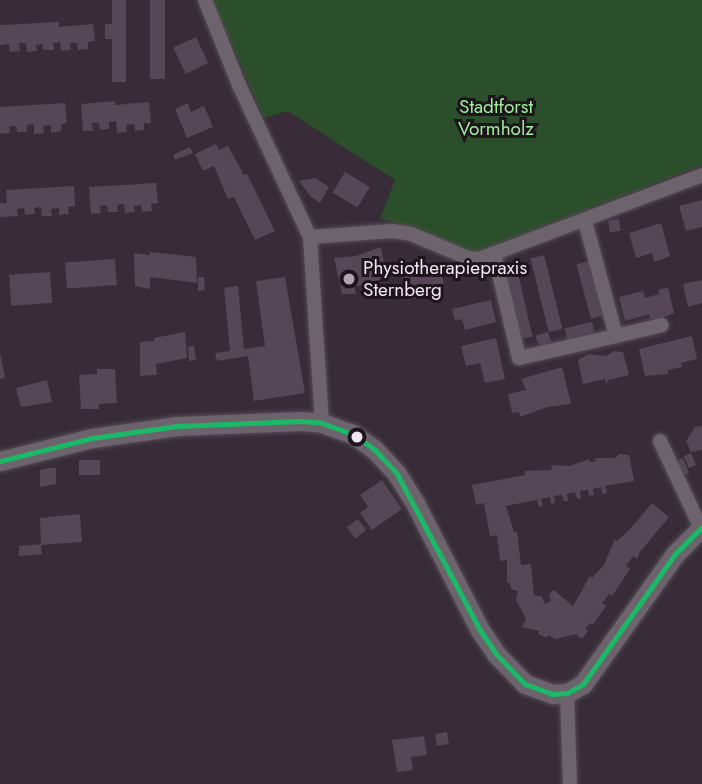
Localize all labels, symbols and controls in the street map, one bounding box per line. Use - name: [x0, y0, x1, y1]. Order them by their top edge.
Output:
- park label: Stadtforst Vormholz: [458, 96, 534, 140]
- place label: Physiotherapiepraxis Sternberg: [363, 257, 527, 301]
- marker: Physiotherapiepraxis Sternberg: [341, 271, 357, 287]
- unlabelled marker: [350, 430, 364, 444]

